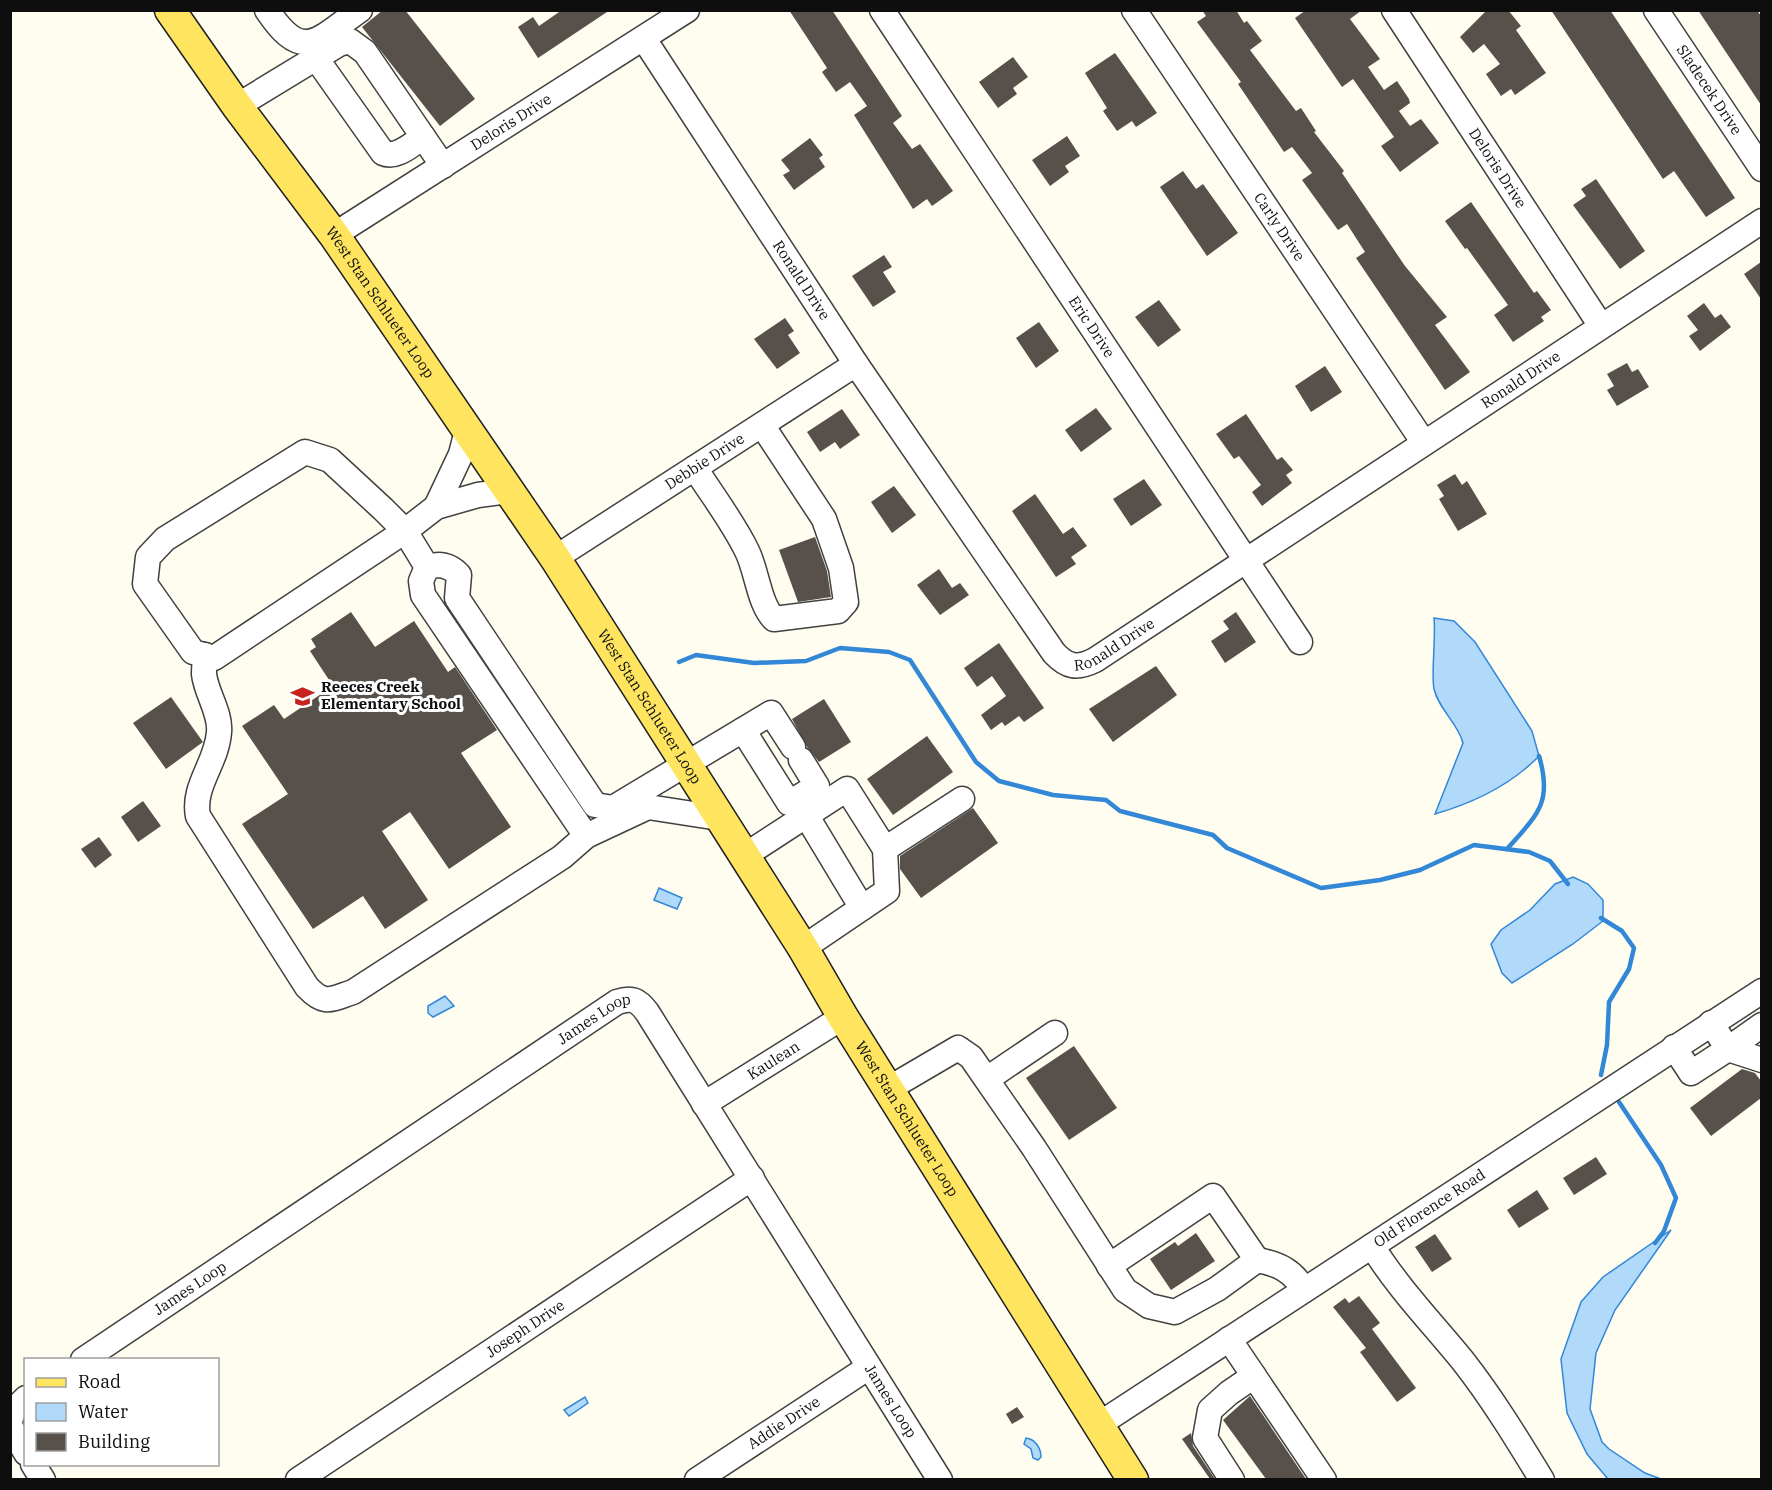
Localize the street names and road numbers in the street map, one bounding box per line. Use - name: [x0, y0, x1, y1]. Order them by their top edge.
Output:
- street label: Sladecek Drive: [1673, 41, 1747, 138]
- street label: Deloris Drive: [467, 89, 555, 154]
- street label: Deloris Drive: [1465, 124, 1531, 211]
- street label: Carly Drive: [1250, 189, 1309, 264]
- street label: West Stan Schlueter Loop: [322, 222, 439, 382]
- street label: Ronald Drive: [769, 237, 835, 323]
- street label: Eric Drive: [1065, 292, 1119, 361]
- street label: Ronald Drive: [1477, 346, 1564, 412]
- street label: Debbie Drive: [661, 429, 748, 494]
- street label: Ronald Drive: [1073, 614, 1158, 675]
- street label: West Stan Schlueter Loop: [594, 625, 706, 787]
- street label: James Loop: [554, 989, 632, 1048]
- street label: Kaulean: [743, 1036, 803, 1084]
- street label: West Stan Schlueter Loop: [851, 1037, 963, 1200]
- street label: Old Florence Road: [1370, 1165, 1489, 1251]
- street label: James Loop: [150, 1257, 230, 1319]
- street label: Joseph Drive: [482, 1295, 568, 1361]
- street label: James Loop: [861, 1361, 921, 1441]
- street label: Addie Drive: [744, 1392, 823, 1453]

